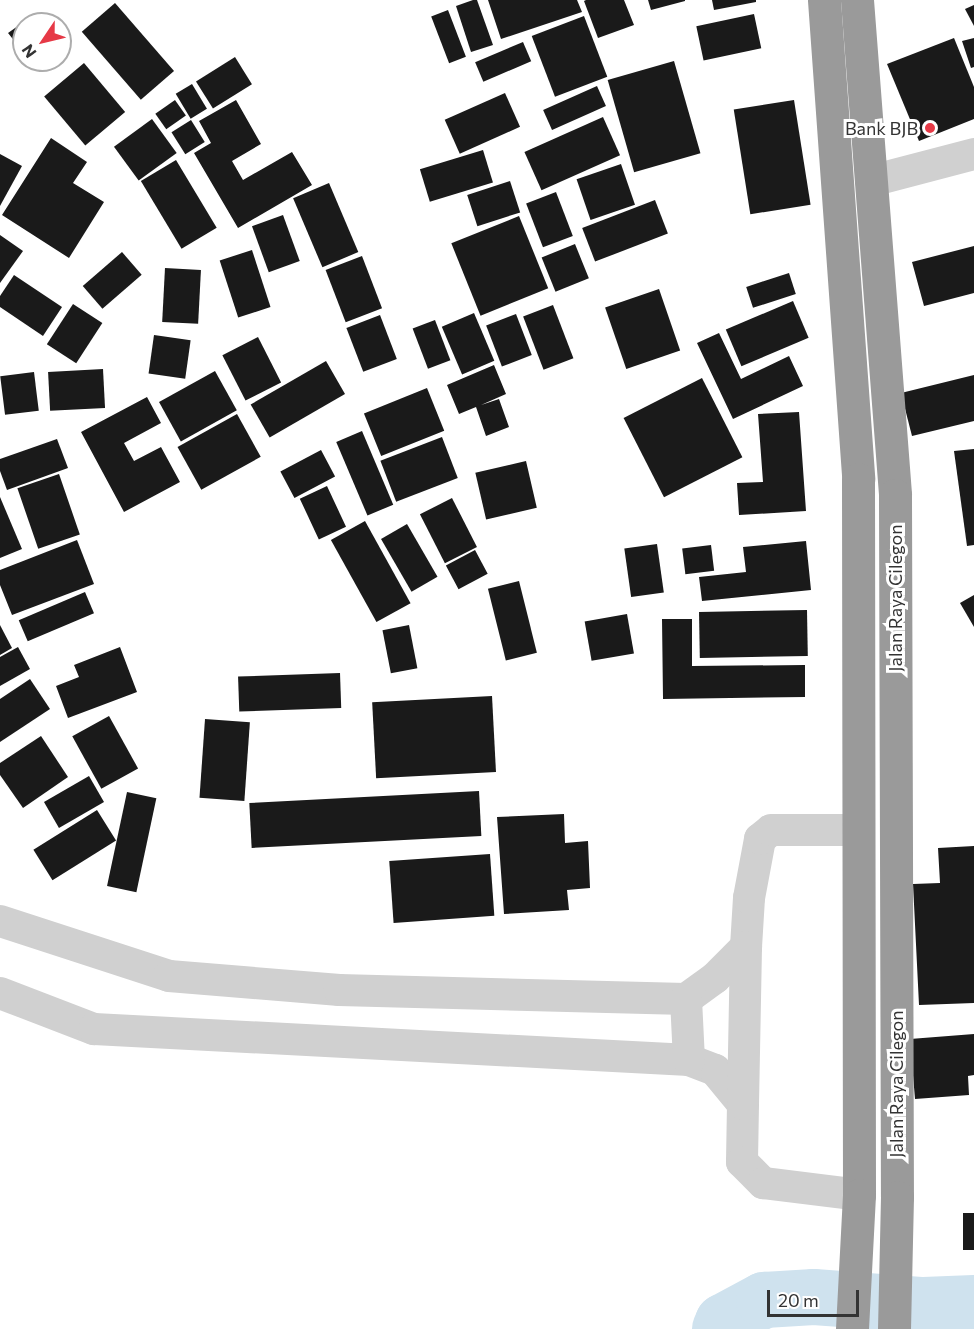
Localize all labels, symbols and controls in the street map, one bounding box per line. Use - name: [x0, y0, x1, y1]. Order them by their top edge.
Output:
- north arrow: [12, 12, 72, 72]
- text: N: [17, 41, 40, 62]
- place label: Bank BJB: [845, 117, 918, 139]
- marker: Bank BJB: [923, 121, 937, 135]
- street label: Jalan Raya Cilegon: [884, 524, 906, 672]
- street label: Jalan Raya Cilegon: [885, 1010, 907, 1158]
- scale bar: [770, 1278, 862, 1316]
- text: 20 m: [778, 1289, 819, 1311]

